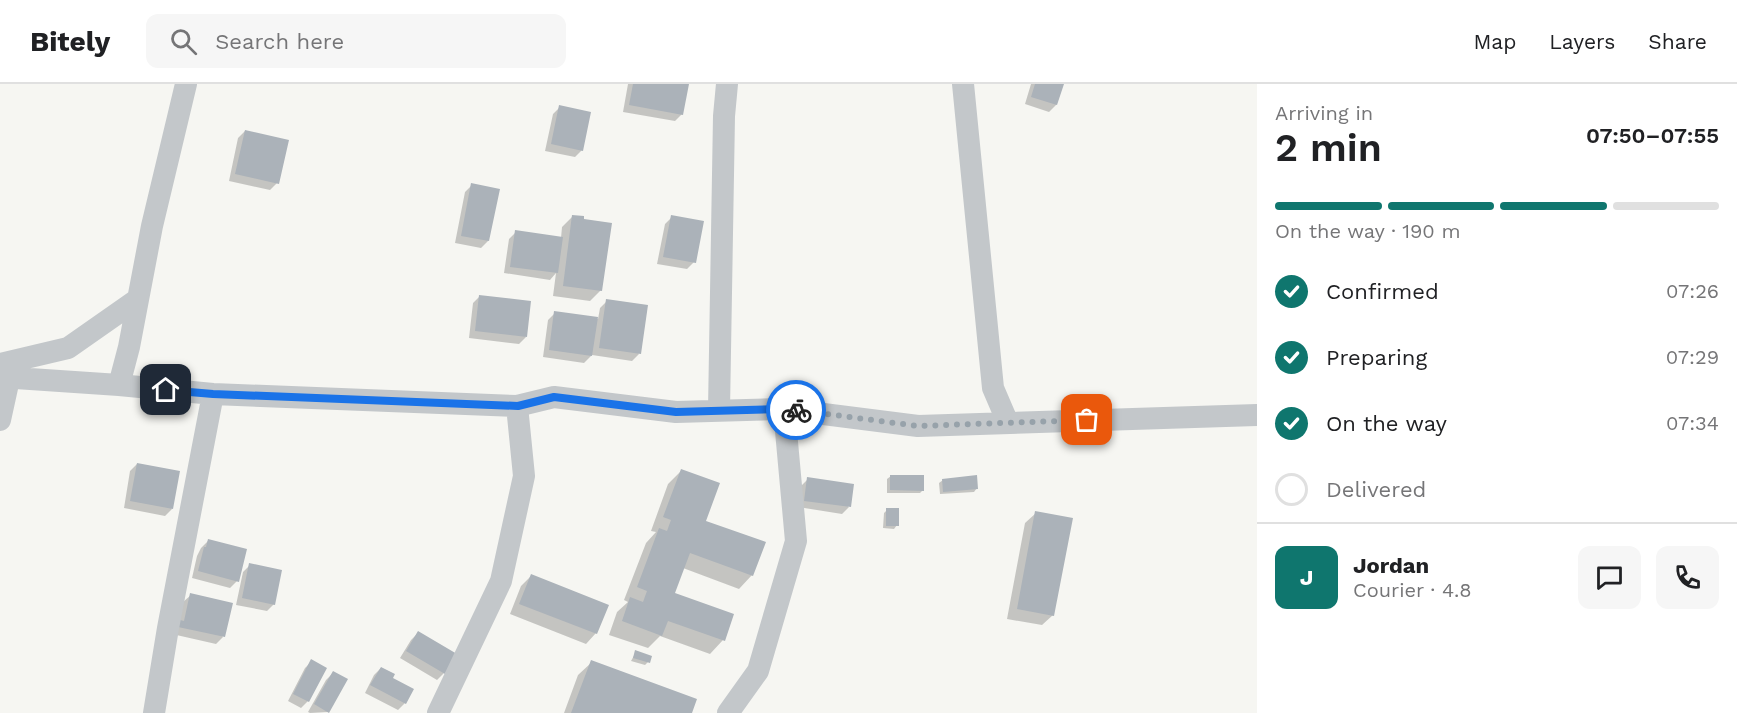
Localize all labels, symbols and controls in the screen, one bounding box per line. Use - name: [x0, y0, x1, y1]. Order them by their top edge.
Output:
- search box: [146, 14, 566, 68]
- text: Bitely: [30, 25, 110, 58]
- icon: search: [167, 25, 200, 58]
- text: Search here: [215, 29, 344, 54]
- text: Map: [1473, 29, 1516, 54]
- text: Layers: [1549, 29, 1615, 54]
- text: Share: [1648, 29, 1707, 54]
- text: Arriving in: [1275, 101, 1373, 125]
- text: 07:50–07:55: [1586, 123, 1719, 148]
- text: 2 min: [1275, 125, 1382, 170]
- text: On the way · 190 m: [1275, 219, 1461, 243]
- icon: check: [1275, 275, 1308, 308]
- text: Confirmed: [1326, 279, 1439, 304]
- text: 07:26: [1666, 279, 1719, 303]
- icon: check: [1275, 341, 1308, 374]
- text: Preparing: [1326, 345, 1427, 370]
- text: 07:29: [1666, 345, 1719, 369]
- pin: [140, 364, 191, 415]
- icon: home: [149, 373, 182, 406]
- courier: [766, 380, 826, 440]
- icon: bike: [780, 394, 813, 427]
- pin: [1061, 394, 1112, 445]
- icon: bag: [1070, 403, 1103, 436]
- icon: check: [1275, 407, 1308, 440]
- text: On the way: [1326, 411, 1447, 436]
- text: 07:34: [1666, 411, 1719, 435]
- text: Delivered: [1326, 477, 1426, 502]
- button: chat: [1578, 546, 1641, 609]
- button: phone: [1656, 546, 1719, 609]
- text: Jordan: [1353, 553, 1429, 578]
- text: J: [1300, 565, 1313, 590]
- text: Courier · 4.8: [1353, 578, 1472, 602]

